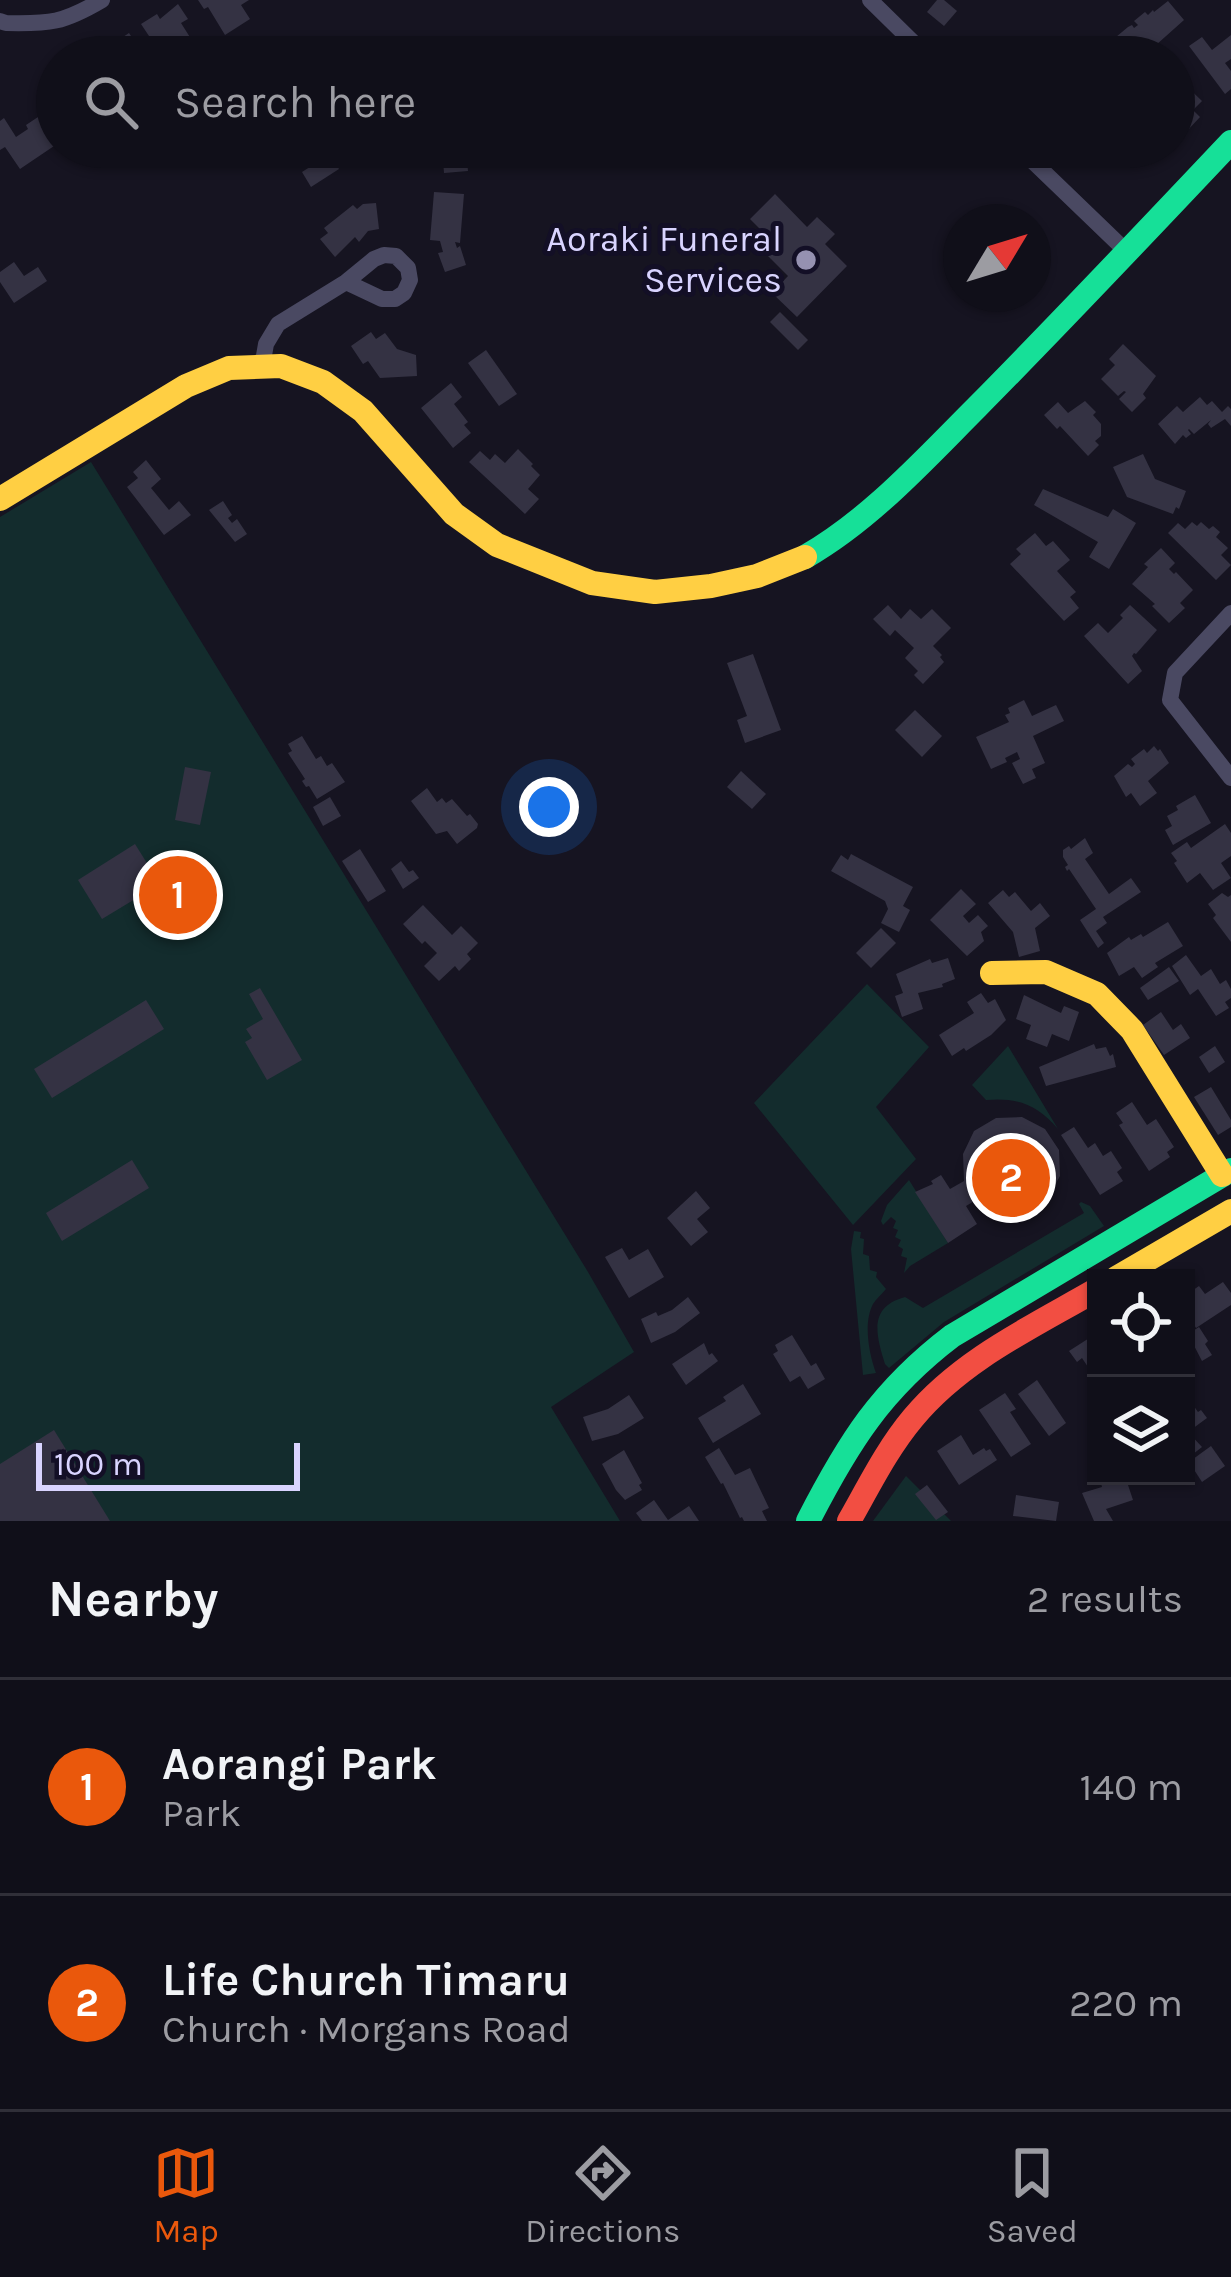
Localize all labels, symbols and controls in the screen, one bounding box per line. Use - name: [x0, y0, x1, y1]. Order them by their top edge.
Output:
- search box: [36, 36, 1195, 168]
- icon: search: [78, 69, 144, 135]
- text: Search here: [174, 76, 416, 128]
- north arrow: [943, 204, 1051, 312]
- place label: Aoraki Funeral Services: [546, 218, 782, 301]
- marker: Aoraki Funeral Services: [793, 247, 819, 273]
- your location: [519, 777, 579, 837]
- pin: 1: [139, 850, 217, 940]
- pin: 2: [972, 1133, 1050, 1223]
- map controls: [1087, 1269, 1195, 1485]
- button: locate: [1087, 1269, 1195, 1377]
- button: layers: [1087, 1377, 1195, 1485]
- scale bar: [36, 1437, 300, 1490]
- text: 100 m: [54, 1445, 143, 1483]
- text: Nearby: [48, 1569, 218, 1629]
- text: 2 results: [1027, 1576, 1183, 1622]
- text: Aorangi Park: [162, 1738, 437, 1790]
- text: 1: [80, 1764, 94, 1810]
- text: 140 m: [1079, 1764, 1183, 1810]
- text: Park: [162, 1790, 241, 1836]
- text: Life Church Timaru: [162, 1954, 570, 2006]
- text: 2: [75, 1980, 99, 2026]
- text: 220 m: [1069, 1980, 1183, 2026]
- text: Church · Morgans Road: [162, 2006, 571, 2052]
- tab: Map: [153, 2140, 219, 2250]
- tab: Directions: [525, 2140, 680, 2250]
- tab: Saved: [987, 2140, 1078, 2250]

